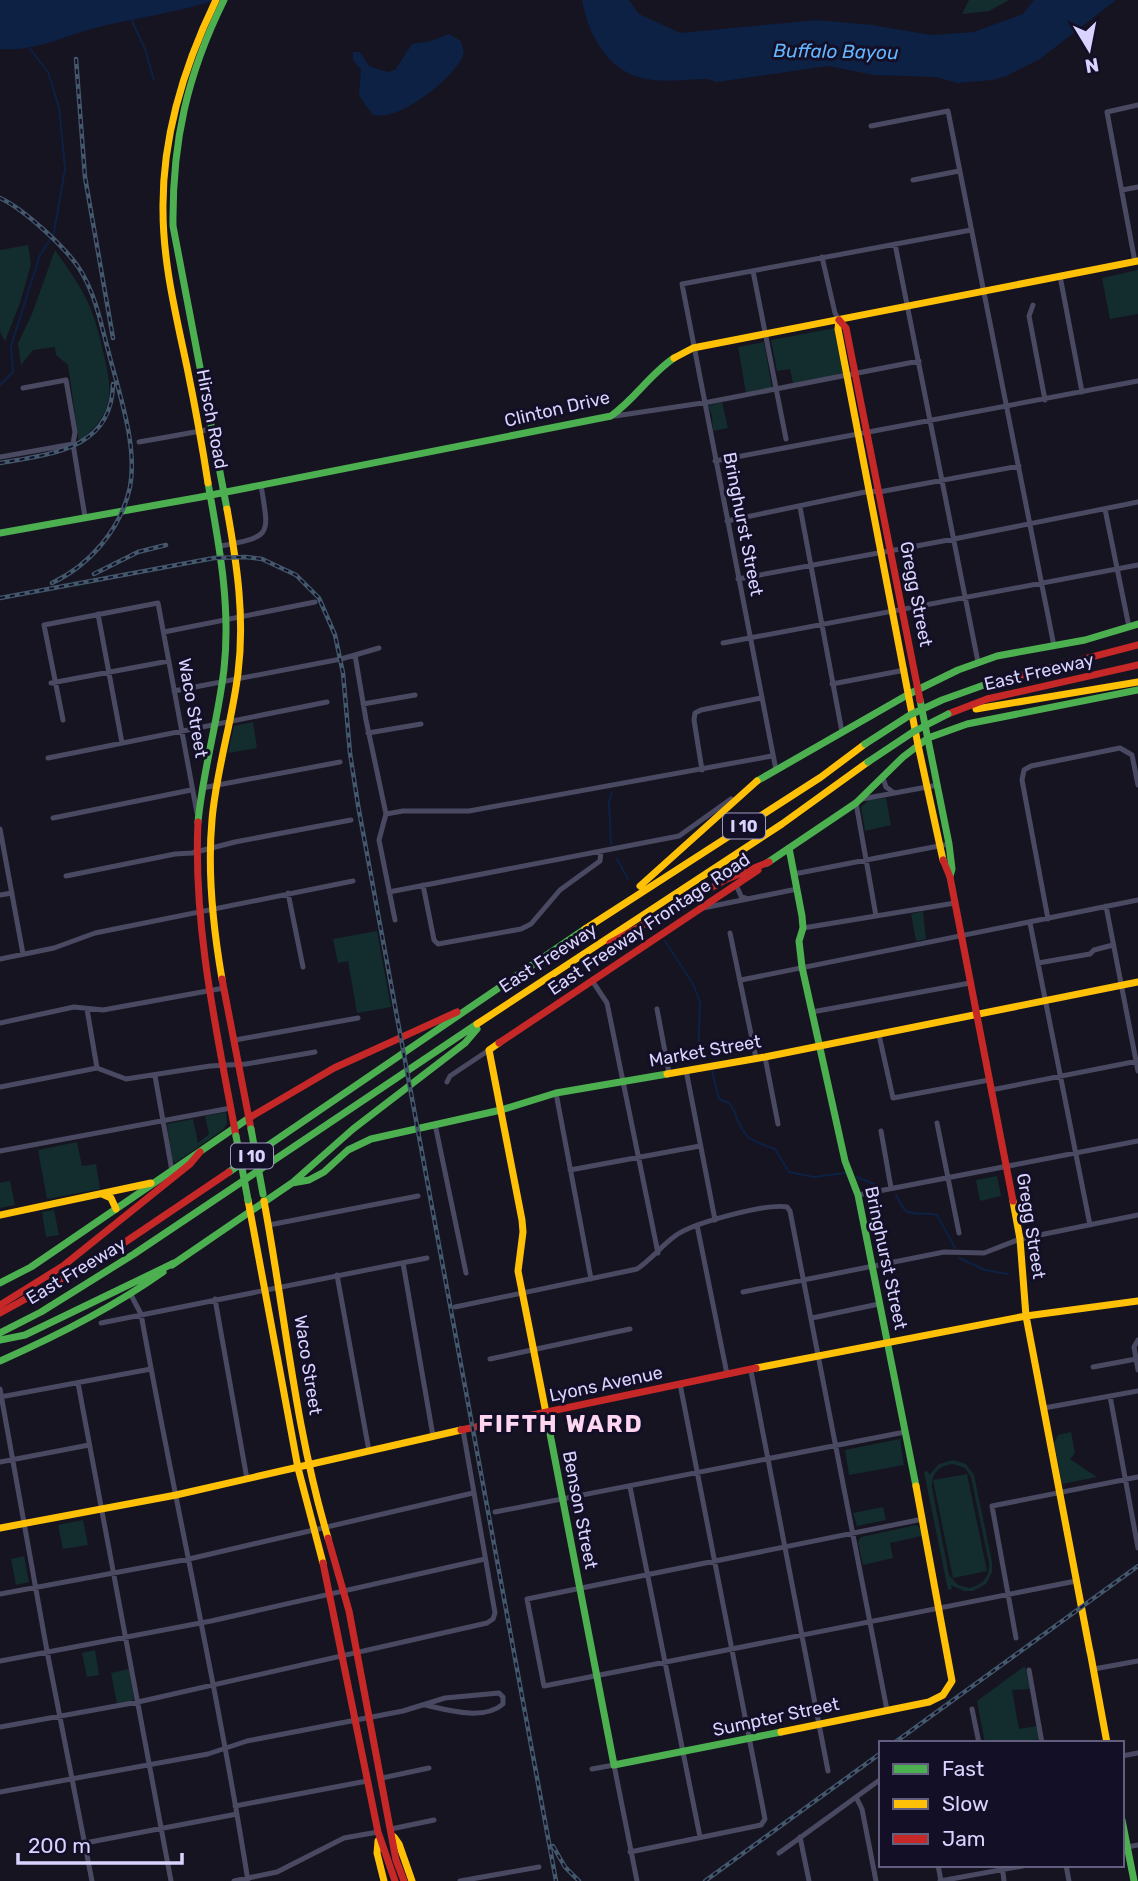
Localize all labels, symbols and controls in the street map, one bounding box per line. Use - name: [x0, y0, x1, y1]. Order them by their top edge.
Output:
- north arrow: [1054, 14, 1124, 84]
- water label: Buffalo Bayou: [773, 39, 899, 64]
- text: N: [1083, 53, 1101, 78]
- street label: Hirsch Road: [192, 367, 232, 471]
- street label: Clinton Drive: [502, 386, 612, 432]
- street label: Bringhurst Street: [718, 450, 768, 598]
- street label: Gregg Street: [895, 539, 937, 649]
- street label: East Freeway: [982, 649, 1096, 695]
- street label: Waco Street: [173, 657, 213, 759]
- road number: I 10: [723, 814, 765, 838]
- street label: East Freeway Frontage Road: [544, 848, 754, 1000]
- street label: East Freeway: [495, 918, 601, 998]
- street label: Market Street: [647, 1030, 763, 1072]
- road number: I 10: [231, 1144, 273, 1168]
- street label: Gregg Street: [1012, 1171, 1050, 1281]
- street label: Bringhurst Street: [860, 1184, 912, 1332]
- street label: East Freeway: [22, 1233, 130, 1309]
- street label: Waco Street: [289, 1314, 327, 1416]
- street label: Lyons Avenue: [547, 1361, 665, 1407]
- district label: FIFTH WARD: [478, 1410, 644, 1438]
- street label: Benson Street: [558, 1449, 602, 1571]
- street label: Sumpter Street: [711, 1693, 841, 1741]
- legend: [879, 1741, 1124, 1867]
- text: Fast: [942, 1756, 984, 1781]
- text: Slow: [942, 1791, 989, 1816]
- scale bar: [18, 1822, 182, 1866]
- text: Jam: [942, 1826, 986, 1851]
- text: 200 m: [28, 1833, 91, 1858]

